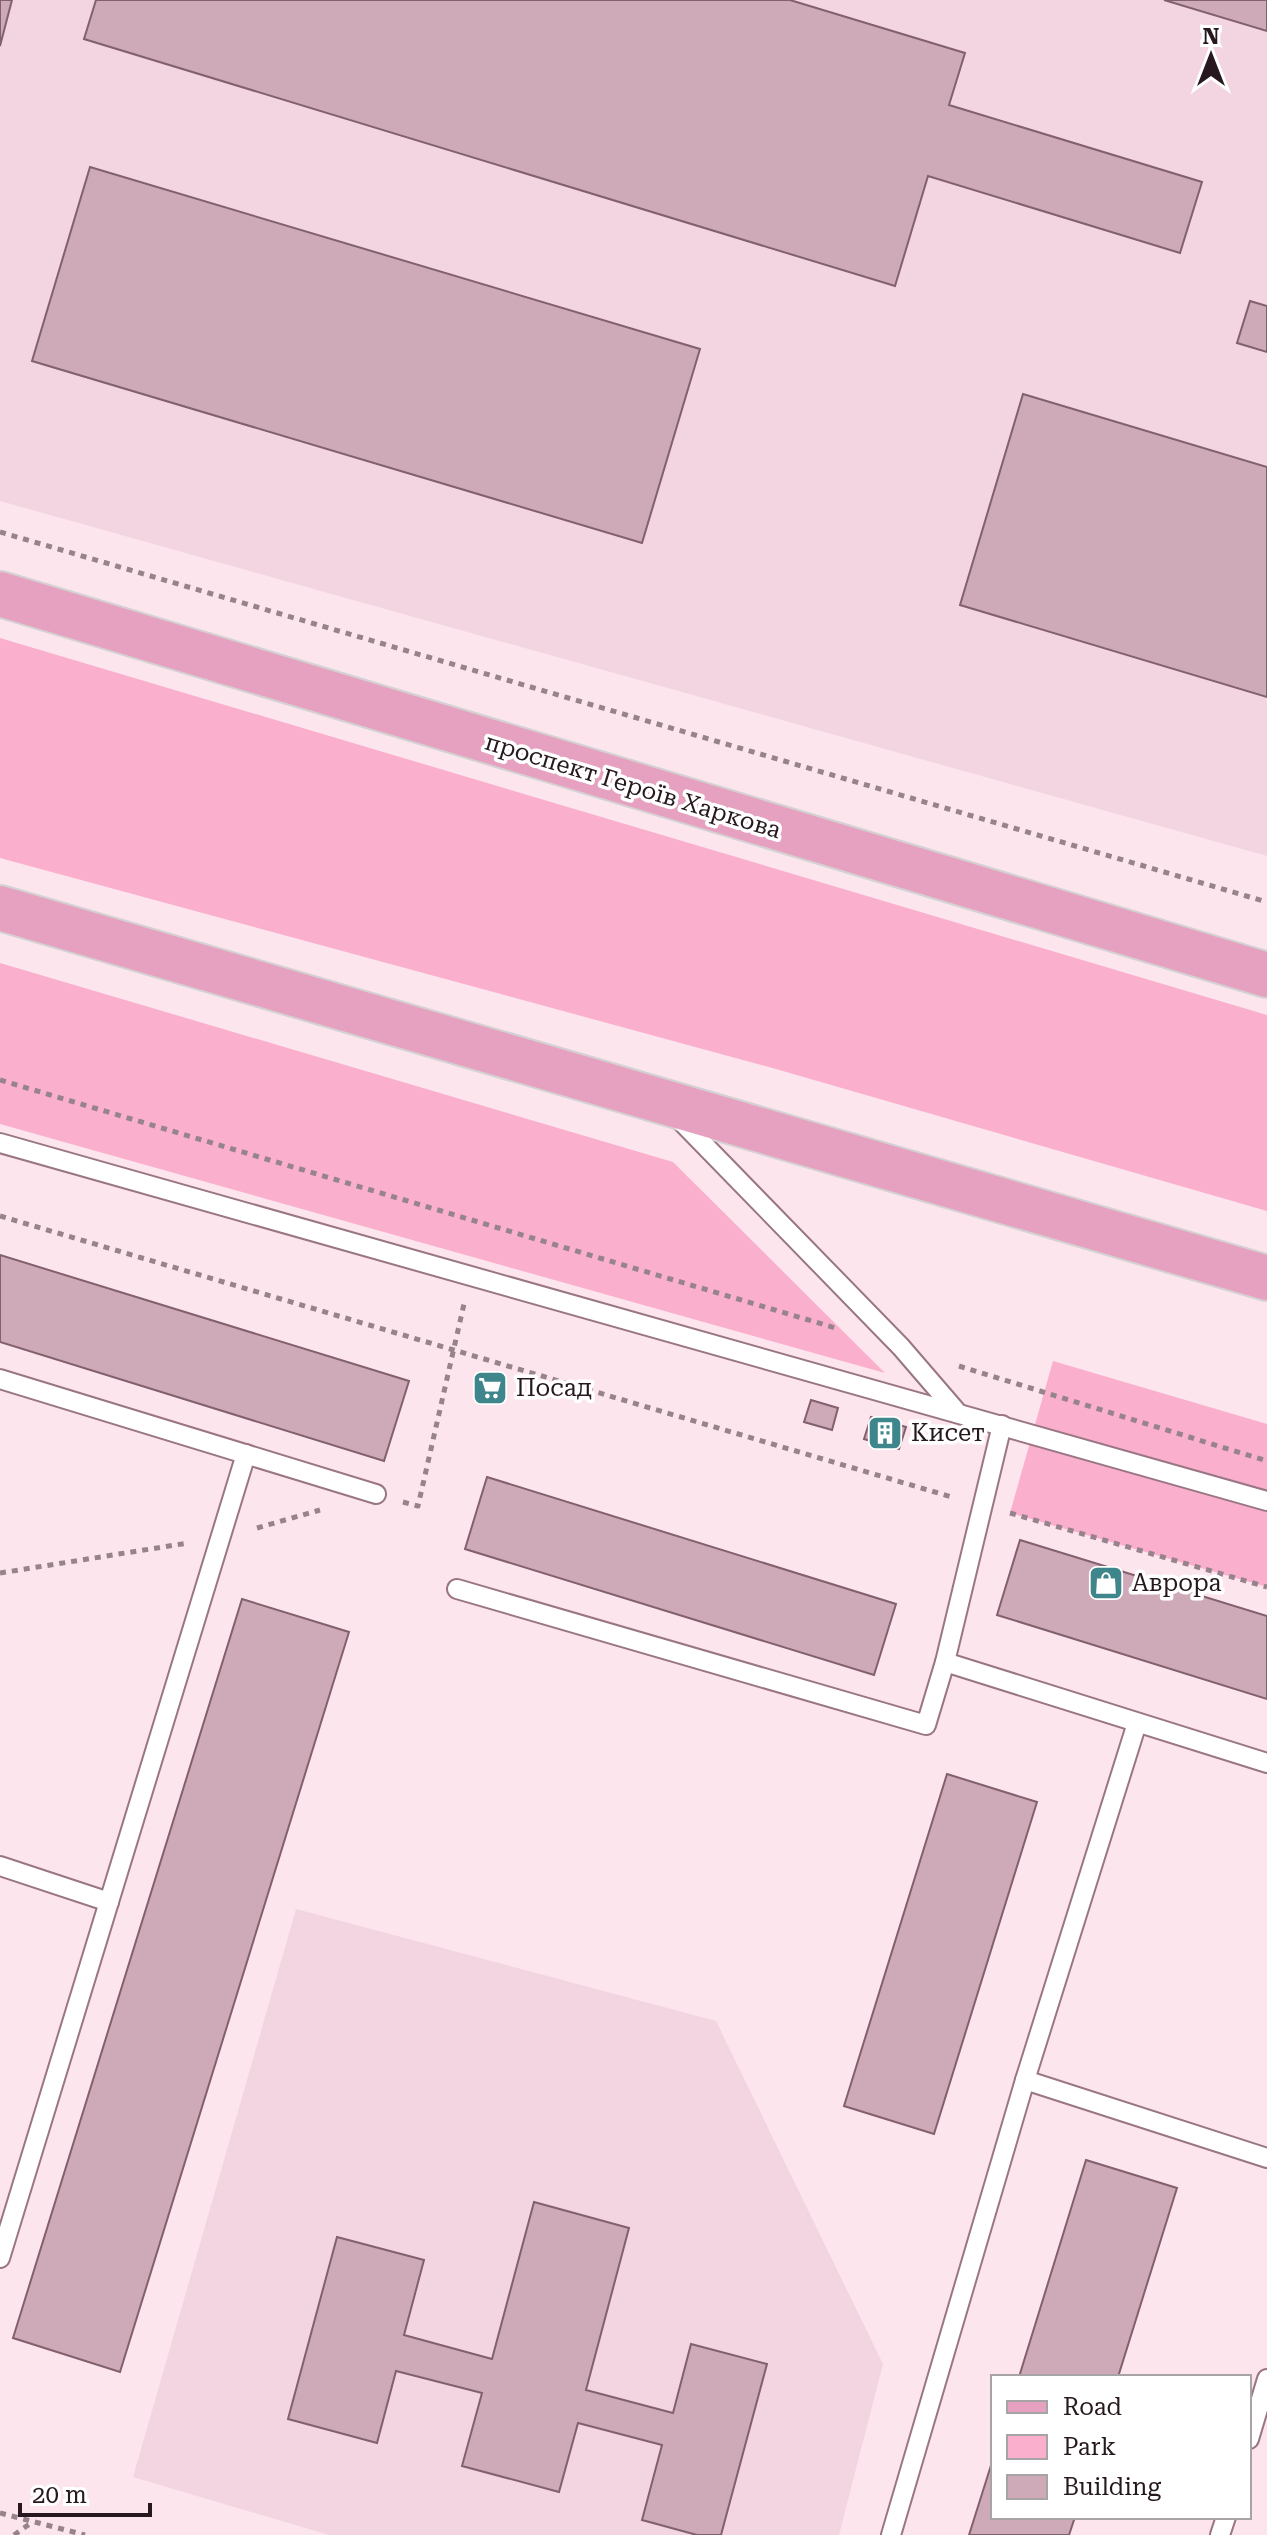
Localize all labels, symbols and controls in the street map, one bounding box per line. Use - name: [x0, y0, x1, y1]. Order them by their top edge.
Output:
- north arrow: [1171, 16, 1251, 96]
- text: N: [1203, 24, 1220, 49]
- street label: проспект Героїв Харкова: [482, 728, 784, 844]
- supermarket icon: Посад: [471, 1369, 509, 1407]
- place label: Посад: [516, 1374, 592, 1402]
- building icon: Кисет: [866, 1414, 904, 1452]
- place label: Кисет: [911, 1419, 985, 1447]
- shop icon: Аврора: [1087, 1564, 1125, 1602]
- place label: Аврора: [1132, 1569, 1221, 1597]
- legend: [991, 2375, 1251, 2519]
- text: Road: [1063, 2393, 1122, 2421]
- text: Park: [1063, 2433, 1116, 2461]
- scale bar: [20, 2467, 150, 2517]
- text: Building: [1063, 2473, 1161, 2501]
- text: 20 m: [32, 2481, 87, 2509]

